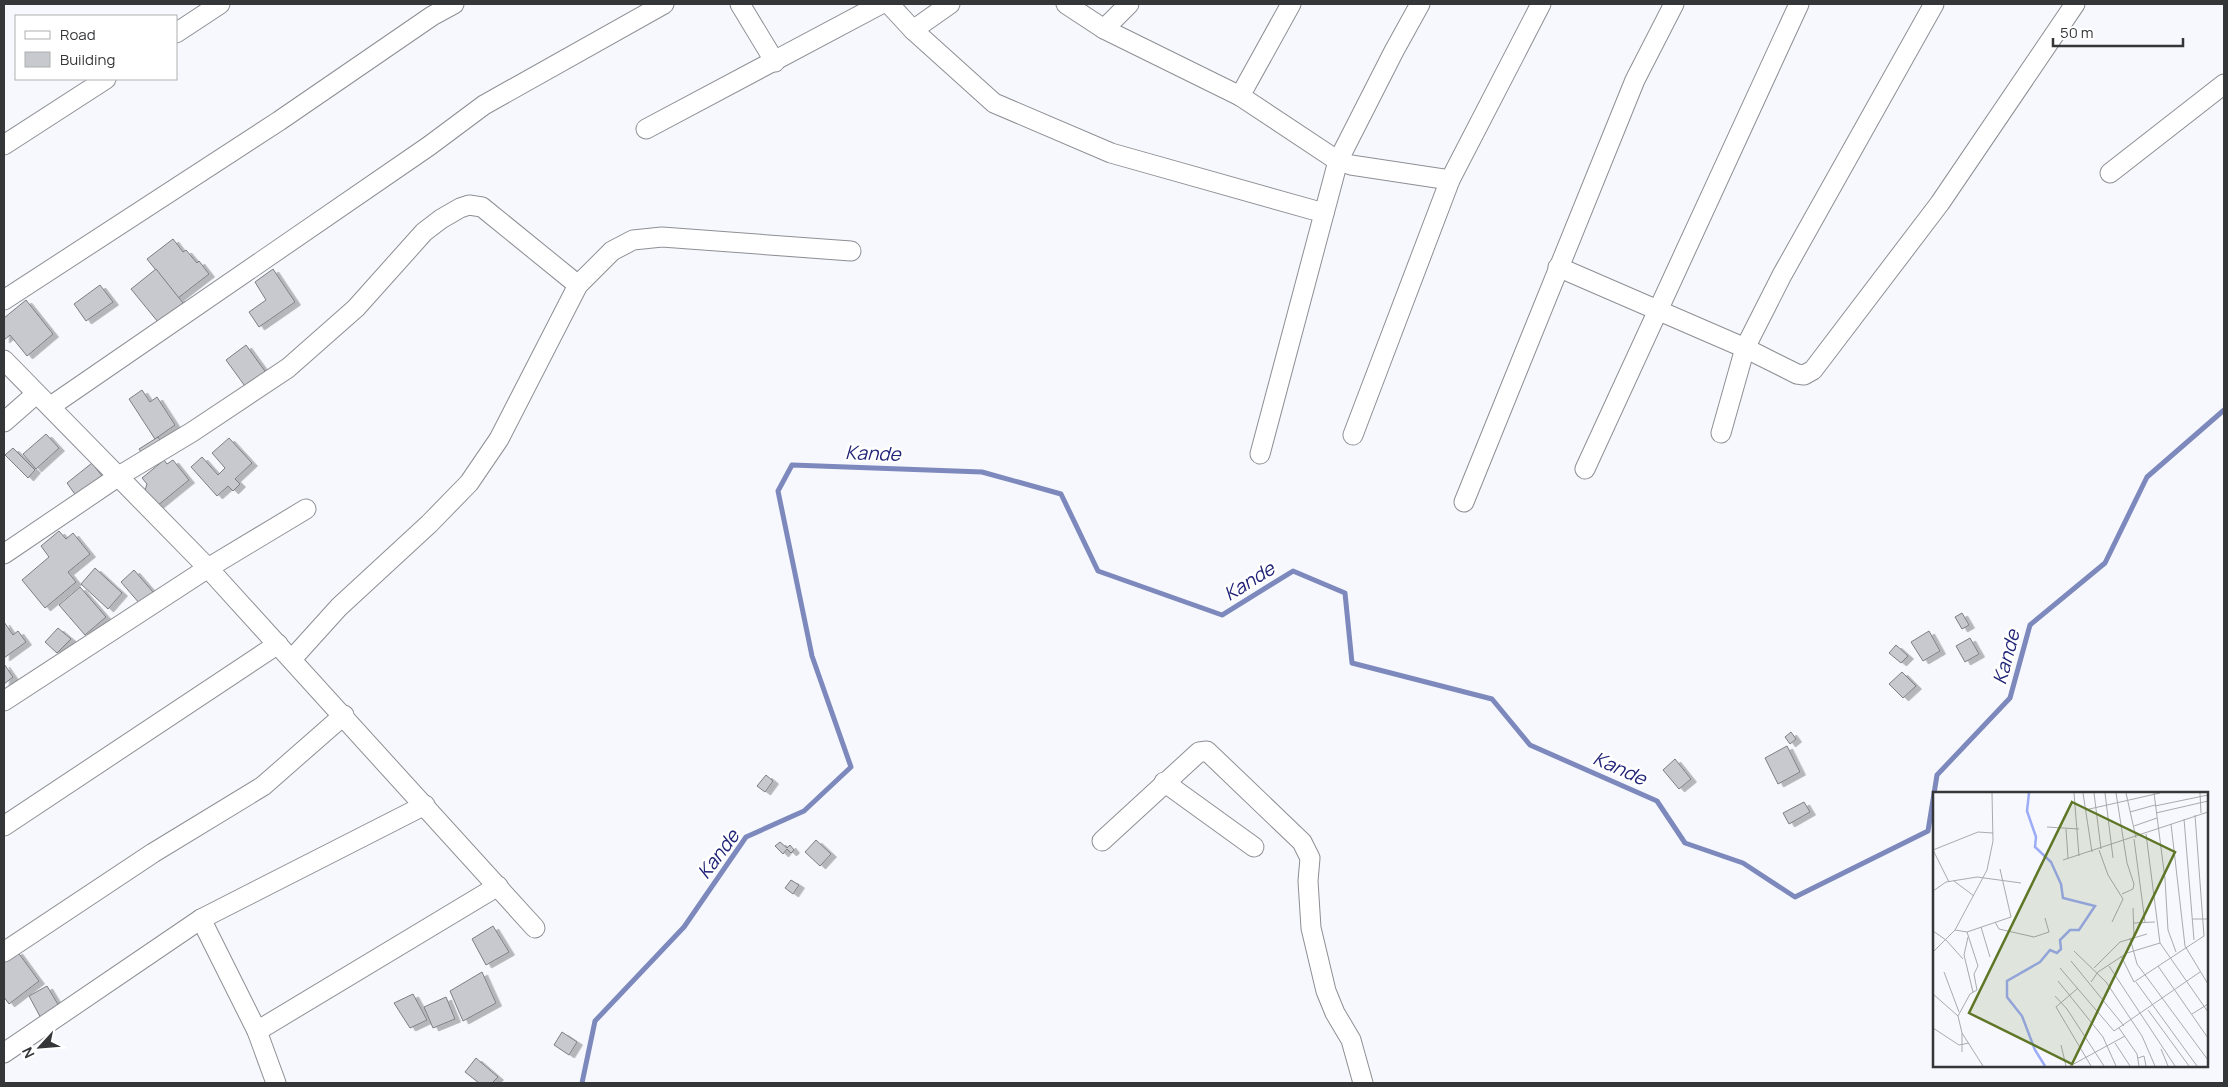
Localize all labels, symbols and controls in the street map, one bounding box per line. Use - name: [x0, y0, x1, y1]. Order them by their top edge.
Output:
- legend: [15, 15, 178, 80]
- scale bar: [2053, 15, 2183, 47]
- text: 50 m: [2060, 22, 2094, 43]
- text: Road: [60, 24, 96, 45]
- text: Building: [60, 49, 115, 70]
- water label: Kande: [845, 439, 903, 467]
- water label: Kande: [1219, 554, 1281, 607]
- water label: Kande: [1986, 625, 2026, 687]
- water label: Kande: [1589, 745, 1652, 792]
- inset map: [1933, 792, 2208, 1067]
- water label: Kande: [691, 823, 746, 884]
- north arrow: [15, 1022, 65, 1072]
- text: N: [17, 1044, 39, 1062]

